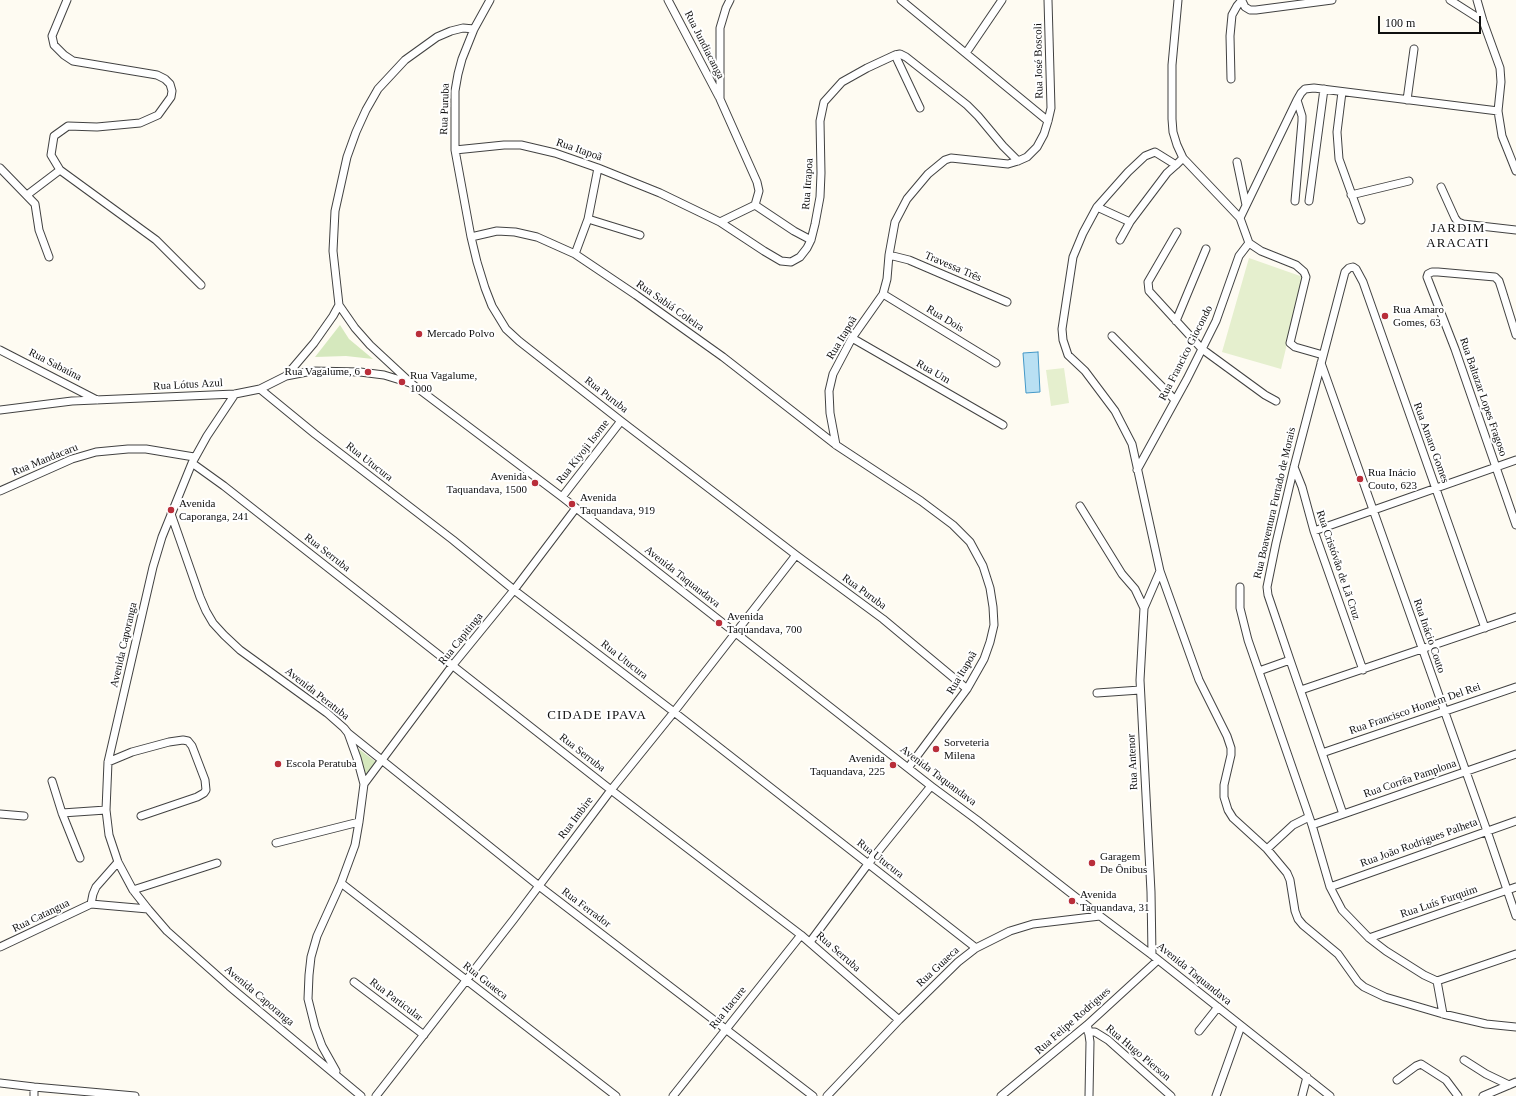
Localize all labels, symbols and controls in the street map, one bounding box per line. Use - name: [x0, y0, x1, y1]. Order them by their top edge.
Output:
- scale bar: [1380, 8, 1483, 34]
- street label: Rua Jundiacanga: [681, 9, 727, 81]
- text: 100 m: [1385, 16, 1415, 30]
- street label: Rua José Boscoli: [1032, 23, 1046, 99]
- street label: Rua Puruba: [438, 83, 452, 135]
- street label: Rua Itapoã: [554, 136, 604, 164]
- street label: Rua Itrapoa: [800, 158, 816, 210]
- district label: JARDIM ARACATI: [1426, 221, 1490, 252]
- street label: Travessa Três: [923, 249, 983, 285]
- street label: Rua Sabiá Coleira: [633, 278, 707, 334]
- street label: Rua Dois: [924, 303, 966, 335]
- street label: Rua Francico Giocondo: [1156, 303, 1216, 403]
- place label: Rua Amaro Gomes, 63: [1393, 303, 1444, 329]
- marker: Rua Amaro Gomes, 63: [1380, 311, 1390, 321]
- street label: Rua Itapoã: [824, 314, 860, 362]
- place label: Mercado Polvo: [427, 327, 495, 341]
- marker: Mercado Polvo: [414, 329, 424, 339]
- street label: Rua Baltazar Lopes Fragoso: [1456, 336, 1510, 458]
- street label: Rua Sabaúna: [26, 346, 84, 384]
- street label: Rua Um: [914, 357, 952, 387]
- place label: Rua Vagalume, 6: [285, 365, 360, 379]
- marker: Rua Vagalume, 6: [363, 367, 373, 377]
- place label: Rua Vagalume, 1000: [410, 369, 477, 395]
- street label: Rua Puruba: [582, 374, 630, 416]
- street label: Rua Lótus Azul: [153, 377, 223, 393]
- marker: Rua Vagalume, 1000: [397, 377, 407, 387]
- street label: Rua Amaro Gomes: [1410, 401, 1452, 485]
- street label: Rua Kiyoji Isome: [554, 417, 612, 487]
- street label: Rua Boaventura Furtado de Morais: [1251, 426, 1299, 580]
- street label: Rua Utucura: [343, 440, 395, 484]
- street label: Rua Mandacaru: [10, 441, 80, 479]
- place label: Rua Inácio Couto, 623: [1368, 466, 1417, 492]
- place label: Avenida Taquandava, 1500: [447, 470, 527, 496]
- marker: Rua Inácio Couto, 623: [1355, 474, 1365, 484]
- marker: Avenida Taquandava, 1500: [530, 478, 540, 488]
- place label: Avenida Taquandava, 919: [580, 491, 655, 517]
- place label: Avenida Caporanga, 241: [179, 497, 249, 523]
- marker: Avenida Taquandava, 919: [567, 499, 577, 509]
- marker: Avenida Caporanga, 241: [166, 505, 176, 515]
- street label: Rua Cristóvão de Lã Cruz: [1313, 509, 1363, 621]
- street label: Rua Serruba: [301, 531, 353, 575]
- street label: Avenida Taquandava: [642, 543, 722, 611]
- street label: Rua Puruba: [839, 571, 889, 613]
- street label: Rua Inácio Couto: [1410, 597, 1448, 675]
- street label: Avenida Caporanga: [108, 601, 140, 689]
- street label: Rua Capitinga: [436, 610, 486, 668]
- place label: Avenida Taquandava, 700: [727, 610, 802, 636]
- marker: Avenida Taquandava, 700: [714, 618, 724, 628]
- street label: Rua Utucura: [598, 638, 650, 682]
- street label: Rua Itapoã: [944, 649, 980, 697]
- street label: Avenida Peratuba: [282, 665, 352, 723]
- street label: Rua Francisco Homem Del Rei: [1348, 680, 1482, 738]
- district label: CIDADE IPAVA: [547, 708, 647, 724]
- street label: Rua Serruba: [556, 731, 608, 775]
- street label: Rua Antenor: [1125, 733, 1141, 791]
- place label: Sorveteria Milena: [944, 736, 989, 762]
- street label: Avenida Taquandava: [897, 743, 979, 809]
- marker: Sorveteria Milena: [931, 744, 941, 754]
- place label: Avenida Taquandava, 225: [810, 752, 885, 778]
- place label: Escola Peratuba: [286, 757, 357, 771]
- street label: Rua Corrêa Pamplona: [1362, 757, 1458, 801]
- marker: Escola Peratuba: [273, 759, 283, 769]
- marker: Avenida Taquandava, 225: [888, 760, 898, 770]
- street label: Rua Imbire: [556, 794, 596, 842]
- street label: Rua João Rodrigues Palheta: [1359, 816, 1479, 870]
- street label: Rua Utucura: [854, 837, 906, 881]
- place label: Garagem De Ônibus: [1100, 850, 1147, 876]
- marker: Garagem De Ônibus: [1087, 858, 1097, 868]
- street label: Rua Luís Furquim: [1399, 883, 1479, 921]
- street label: Rua Ferrador: [559, 885, 613, 931]
- place label: Avenida Taquandava, 31: [1080, 888, 1149, 914]
- street label: Rua Catangua: [10, 896, 72, 936]
- marker: Avenida Taquandava, 31: [1067, 896, 1077, 906]
- street label: Rua Serruba: [813, 929, 863, 975]
- street label: Avenida Taquandava: [1154, 940, 1234, 1008]
- street label: Rua Guaeca: [914, 944, 962, 990]
- street label: Rua Guaeca: [460, 959, 510, 1003]
- street label: Avenida Caporanga: [221, 963, 297, 1029]
- street label: Rua Particular: [367, 976, 425, 1024]
- street label: Rua Itacure: [707, 984, 749, 1032]
- street label: Rua Felipe Rodrigues: [1032, 985, 1114, 1057]
- street label: Rua Hugo Pierson: [1103, 1022, 1173, 1084]

